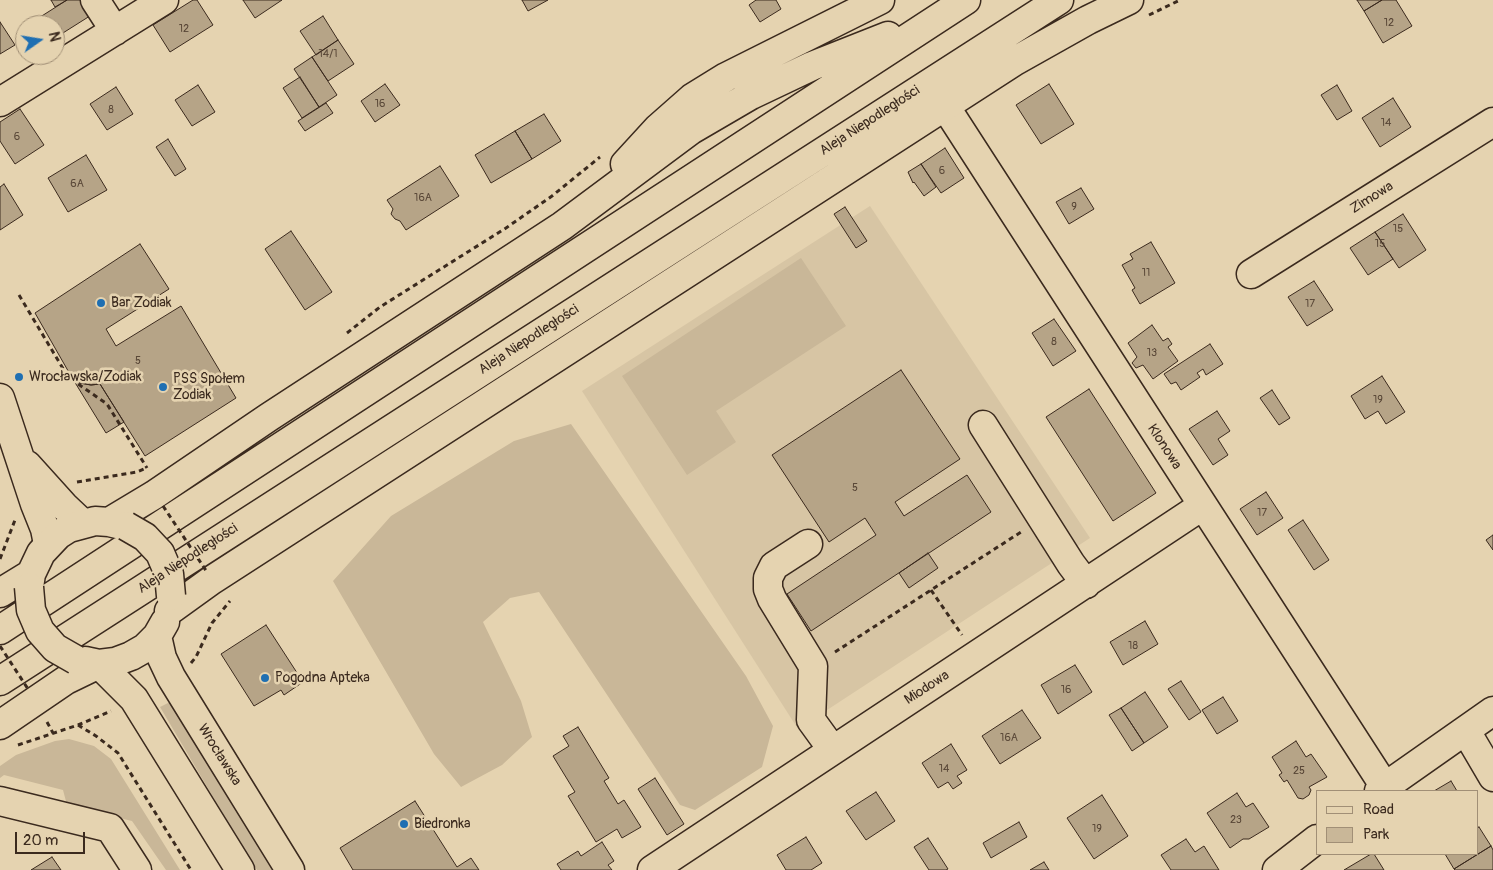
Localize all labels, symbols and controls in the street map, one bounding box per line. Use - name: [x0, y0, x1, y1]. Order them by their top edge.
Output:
- north arrow: [15, 15, 65, 65]
- house number: 12: [1384, 16, 1394, 30]
- house number: 12: [179, 22, 189, 36]
- text: N: [45, 30, 63, 43]
- house number: 14/1: [319, 47, 337, 61]
- street label: Aleja Niepodległości: [817, 82, 923, 160]
- house number: 16: [375, 97, 385, 111]
- house number: 8: [108, 103, 114, 117]
- house number: 14: [1381, 116, 1391, 130]
- house number: 6: [14, 130, 20, 144]
- house number: 6: [939, 164, 945, 178]
- house number: 6A: [70, 177, 84, 191]
- street label: Zimowa: [1347, 178, 1397, 218]
- house number: 16A: [414, 191, 432, 205]
- house number: 9: [1071, 200, 1077, 214]
- house number: 15: [1393, 222, 1403, 236]
- house number: 15: [1375, 237, 1385, 251]
- house number: 11: [1142, 266, 1150, 280]
- place label: Bar Zodiak: [111, 295, 172, 311]
- marker: Bar Zodiak: [95, 297, 107, 309]
- house number: 17: [1305, 297, 1315, 311]
- street label: Aleja Niepodległości: [476, 301, 582, 379]
- house number: 8: [1051, 335, 1057, 349]
- house number: 13: [1147, 346, 1157, 360]
- house number: 5: [135, 354, 141, 368]
- place label: Wrocławska/Zodiak: [29, 369, 142, 385]
- marker: Wrocławska/Zodiak: [13, 371, 25, 383]
- place label: PSS Społem Zodiak: [173, 371, 245, 404]
- marker: PSS Społem Zodiak: [157, 381, 169, 393]
- house number: 19: [1373, 393, 1383, 407]
- street label: Klonowa: [1143, 421, 1185, 473]
- house number: 5: [852, 481, 858, 495]
- house number: 17: [1257, 506, 1267, 520]
- street label: Aleja Niepodległości: [135, 520, 241, 598]
- house number: 18: [1128, 639, 1138, 653]
- street label: Miodowa: [901, 667, 953, 709]
- place label: Pogodna Apteka: [275, 670, 370, 686]
- marker: Pogodna Apteka: [259, 672, 271, 684]
- house number: 16: [1061, 683, 1071, 697]
- street label: Wrocławska: [194, 721, 244, 789]
- house number: 16A: [1000, 731, 1018, 745]
- house number: 14: [939, 762, 949, 776]
- house number: 25: [1293, 764, 1305, 778]
- legend: [1316, 790, 1478, 855]
- text: Road: [1363, 800, 1394, 819]
- house number: 23: [1230, 813, 1242, 827]
- place label: Biedronka: [414, 816, 471, 832]
- marker: Biedronka: [398, 818, 410, 830]
- scale bar: [18, 822, 88, 854]
- house number: 19: [1092, 822, 1102, 836]
- text: Park: [1363, 825, 1389, 844]
- text: 20 m: [23, 831, 58, 850]

